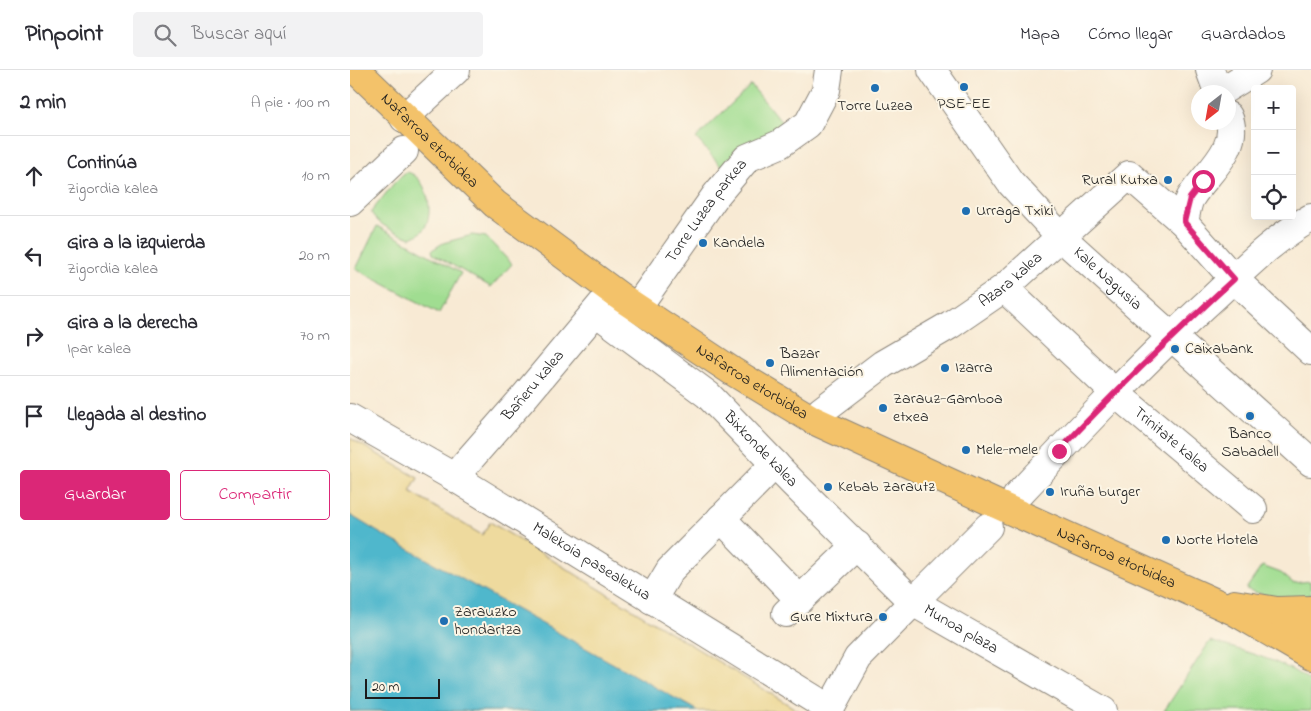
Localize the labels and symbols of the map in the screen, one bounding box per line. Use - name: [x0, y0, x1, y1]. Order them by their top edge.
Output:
- marker: PSE-EE: [958, 81, 970, 93]
- marker: Torre Luzea: [869, 82, 881, 94]
- north arrow: [1191, 85, 1236, 130]
- street label: Nafarroa etorbidea: [375, 88, 484, 194]
- place label: PSE-EE: [937, 92, 991, 116]
- place label: Torre Luzea: [837, 94, 913, 118]
- street label: Torre Luzea parkea: [660, 154, 753, 268]
- place label: Rural Kutxa: [1082, 168, 1158, 192]
- route start: [1192, 170, 1215, 193]
- marker: Rural Kutxa: [1162, 174, 1174, 186]
- place label: Urraga Txiki: [976, 199, 1054, 223]
- marker: Urraga Txiki: [960, 205, 972, 217]
- place label: Kandela: [713, 231, 765, 255]
- marker: Kandela: [697, 237, 709, 249]
- street label: Kale Nagusia: [1068, 241, 1147, 316]
- street label: Azara kalea: [974, 246, 1048, 314]
- place label: Caixabank: [1185, 337, 1254, 361]
- street label: Nafarroa etorbidea: [691, 338, 813, 426]
- place label: Bazar Alimentación: [779, 342, 863, 384]
- marker: Caixabank: [1169, 343, 1181, 355]
- street label: Bañeru kalea: [495, 345, 571, 427]
- place label: Izarra: [955, 356, 993, 380]
- marker: Bazar Alimentación: [764, 357, 776, 369]
- marker: Izarra: [939, 362, 951, 374]
- place label: Zarauz-Gamboa etxea: [893, 387, 1003, 429]
- street label: Trinitate kalea: [1128, 401, 1214, 479]
- marker: Zarauz-Gamboa etxea: [877, 402, 889, 414]
- street label: Bixkonde kalea: [717, 405, 803, 493]
- marker: Banco Sabadell: [1244, 410, 1256, 422]
- place label: Banco Sabadell: [1221, 422, 1279, 464]
- place label: Mele-mele: [976, 438, 1039, 462]
- route end: [1048, 440, 1071, 463]
- marker: Mele-mele: [960, 444, 972, 456]
- place label: Kebab Zarautz: [838, 475, 935, 499]
- place label: Iruña burger: [1060, 480, 1140, 504]
- marker: Kebab Zarautz: [822, 481, 834, 493]
- marker: Iruña burger: [1044, 486, 1056, 498]
- street label: Malekoia pasealekua: [528, 516, 655, 607]
- street label: Nafarroa etorbidea: [1053, 521, 1180, 595]
- place label: Norte Hotela: [1176, 528, 1258, 552]
- marker: Norte Hotela: [1160, 534, 1172, 546]
- street label: Munoa plaza: [919, 598, 1003, 660]
- place label: Zarauzko hondartza: [454, 600, 521, 642]
- place label: Gure Mixtura: [790, 605, 873, 629]
- marker: Gure Mixtura: [877, 611, 889, 623]
- marker: Zarauzko hondartza: [438, 615, 450, 627]
- scale bar: [365, 676, 440, 699]

